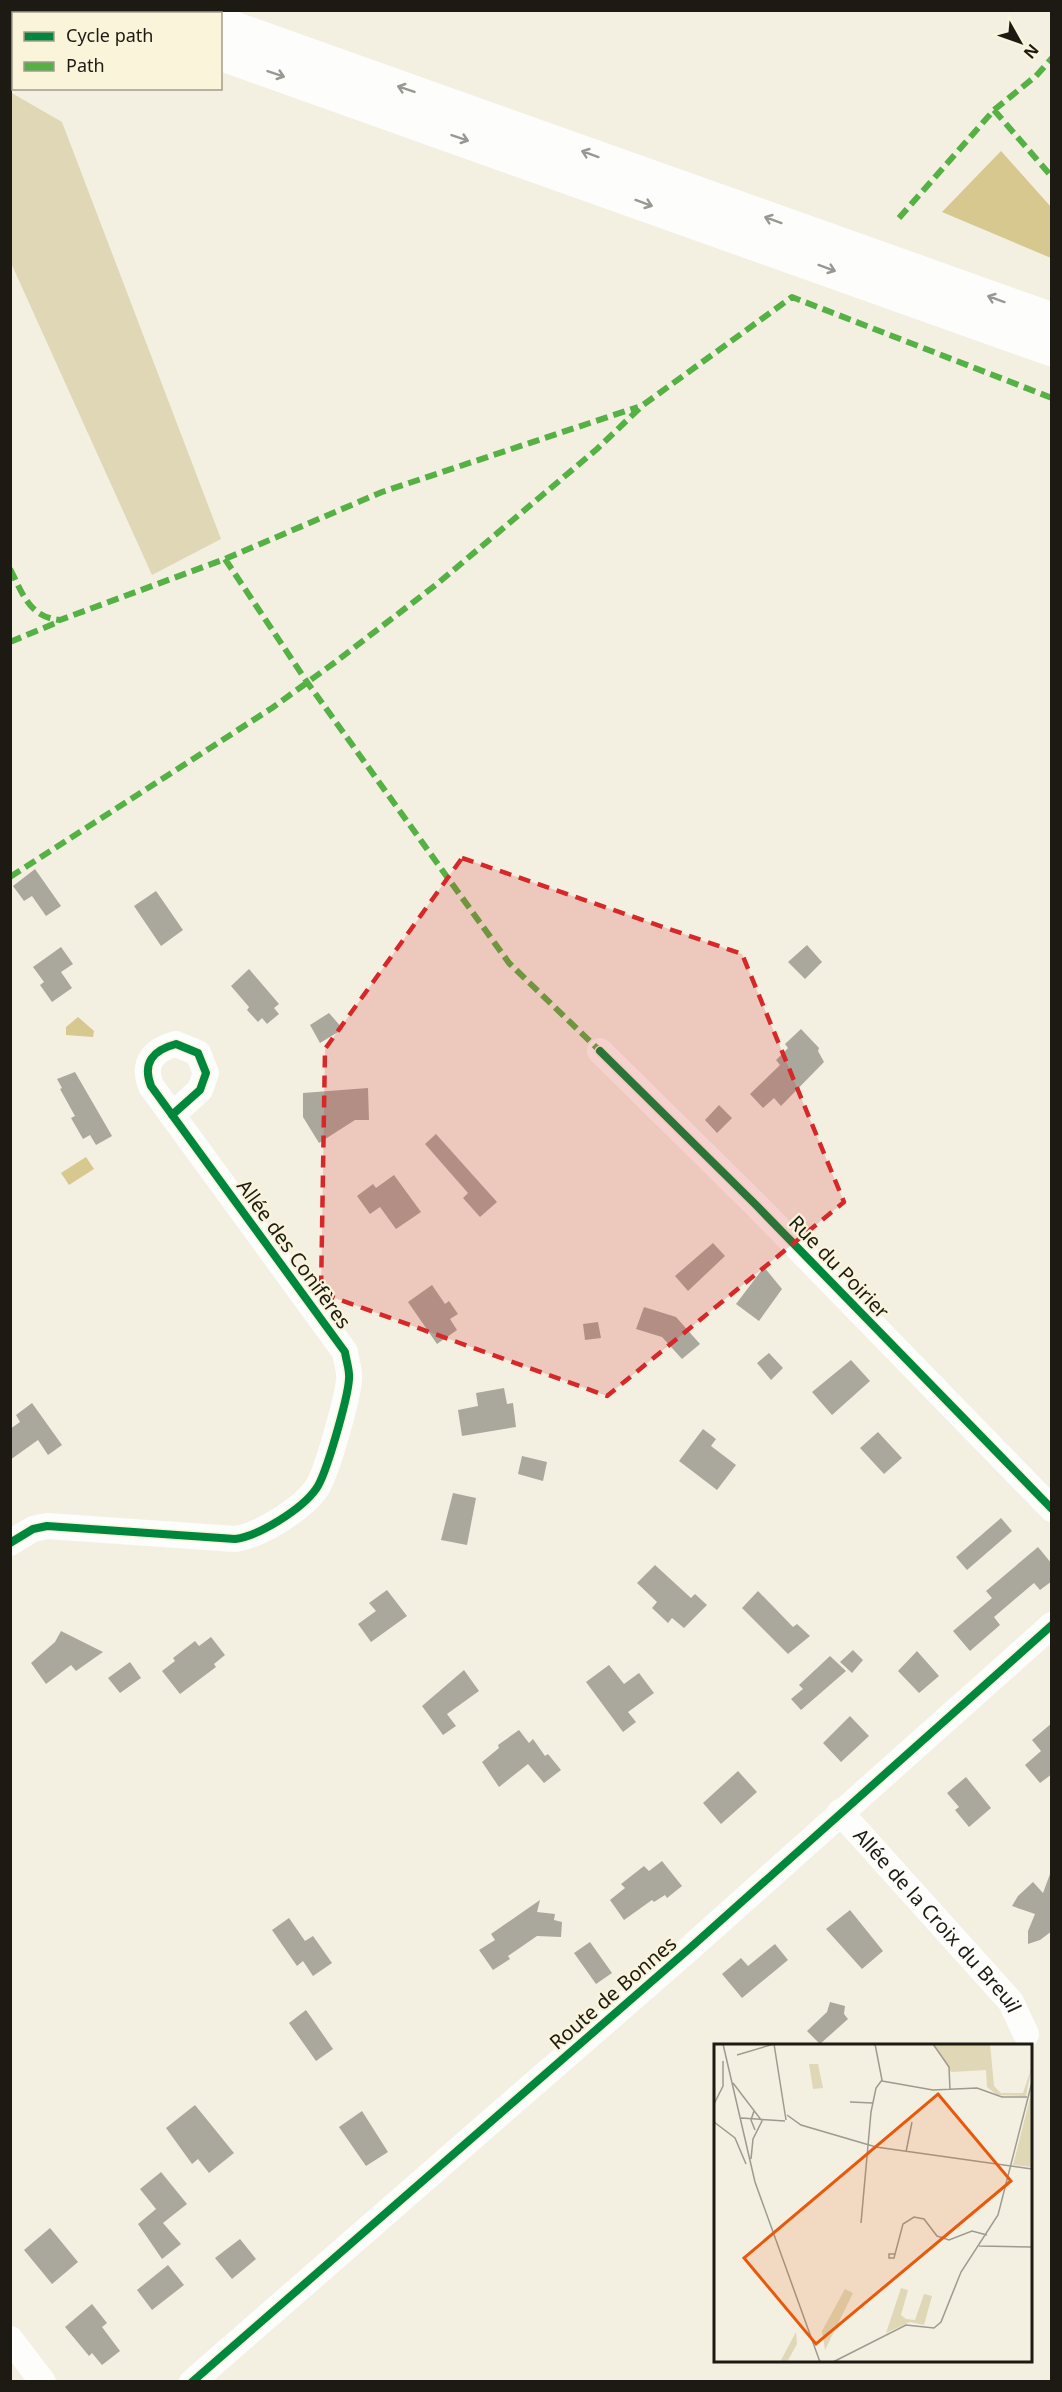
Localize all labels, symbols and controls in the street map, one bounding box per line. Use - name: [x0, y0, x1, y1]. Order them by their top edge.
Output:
- legend: [12, 12, 222, 90]
- north arrow: [990, 12, 1050, 72]
- text: Cycle path: [66, 23, 153, 47]
- text: N: [1019, 40, 1044, 64]
- text: Path: [66, 53, 105, 77]
- one-way arrow: [266, 69, 285, 80]
- one-way arrow: [397, 82, 416, 93]
- one-way arrow: [450, 134, 469, 145]
- one-way arrow: [581, 148, 600, 159]
- one-way arrow: [634, 199, 653, 210]
- one-way arrow: [764, 213, 783, 224]
- one-way arrow: [818, 264, 836, 275]
- one-way arrow: [988, 293, 1006, 304]
- street label: Allée des Conifères: [231, 1174, 358, 1334]
- street label: Rue du Poirier: [783, 1209, 895, 1324]
- street label: Allée de la Croix du Breuil: [848, 1822, 1028, 2017]
- street label: Route de Bonnes: [543, 1930, 682, 2055]
- inset map: [714, 2044, 1032, 2362]

